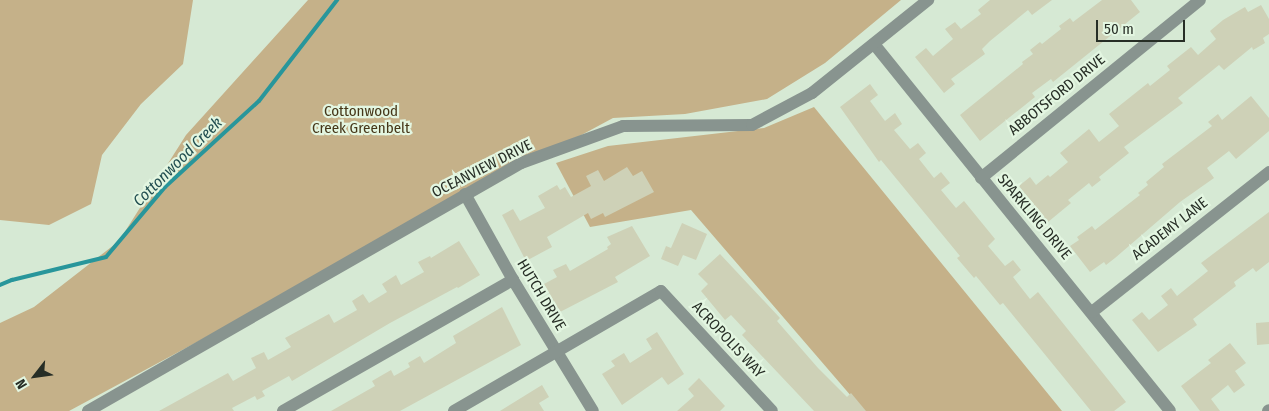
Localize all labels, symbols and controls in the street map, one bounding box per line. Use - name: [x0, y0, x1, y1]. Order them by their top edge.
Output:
- scale bar: [1099, 10, 1188, 42]
- text: 50 m: [1104, 20, 1134, 38]
- street label: ABBOTSFORD DRIVE: [1005, 51, 1109, 139]
- park label: Cottonwood Creek Greenbelt: [312, 102, 410, 137]
- water label: Cottonwood Creek: [129, 113, 227, 211]
- street label: OCEANVIEW DRIVE: [429, 136, 535, 202]
- street label: SPARKLING DRIVE: [993, 171, 1075, 263]
- street label: ACADEMY LANE: [1129, 194, 1211, 264]
- street label: HUTCH DRIVE: [513, 256, 569, 334]
- street label: ACROPOLIS WAY: [688, 298, 768, 382]
- north arrow: [10, 351, 60, 401]
- text: N: [12, 376, 31, 392]

